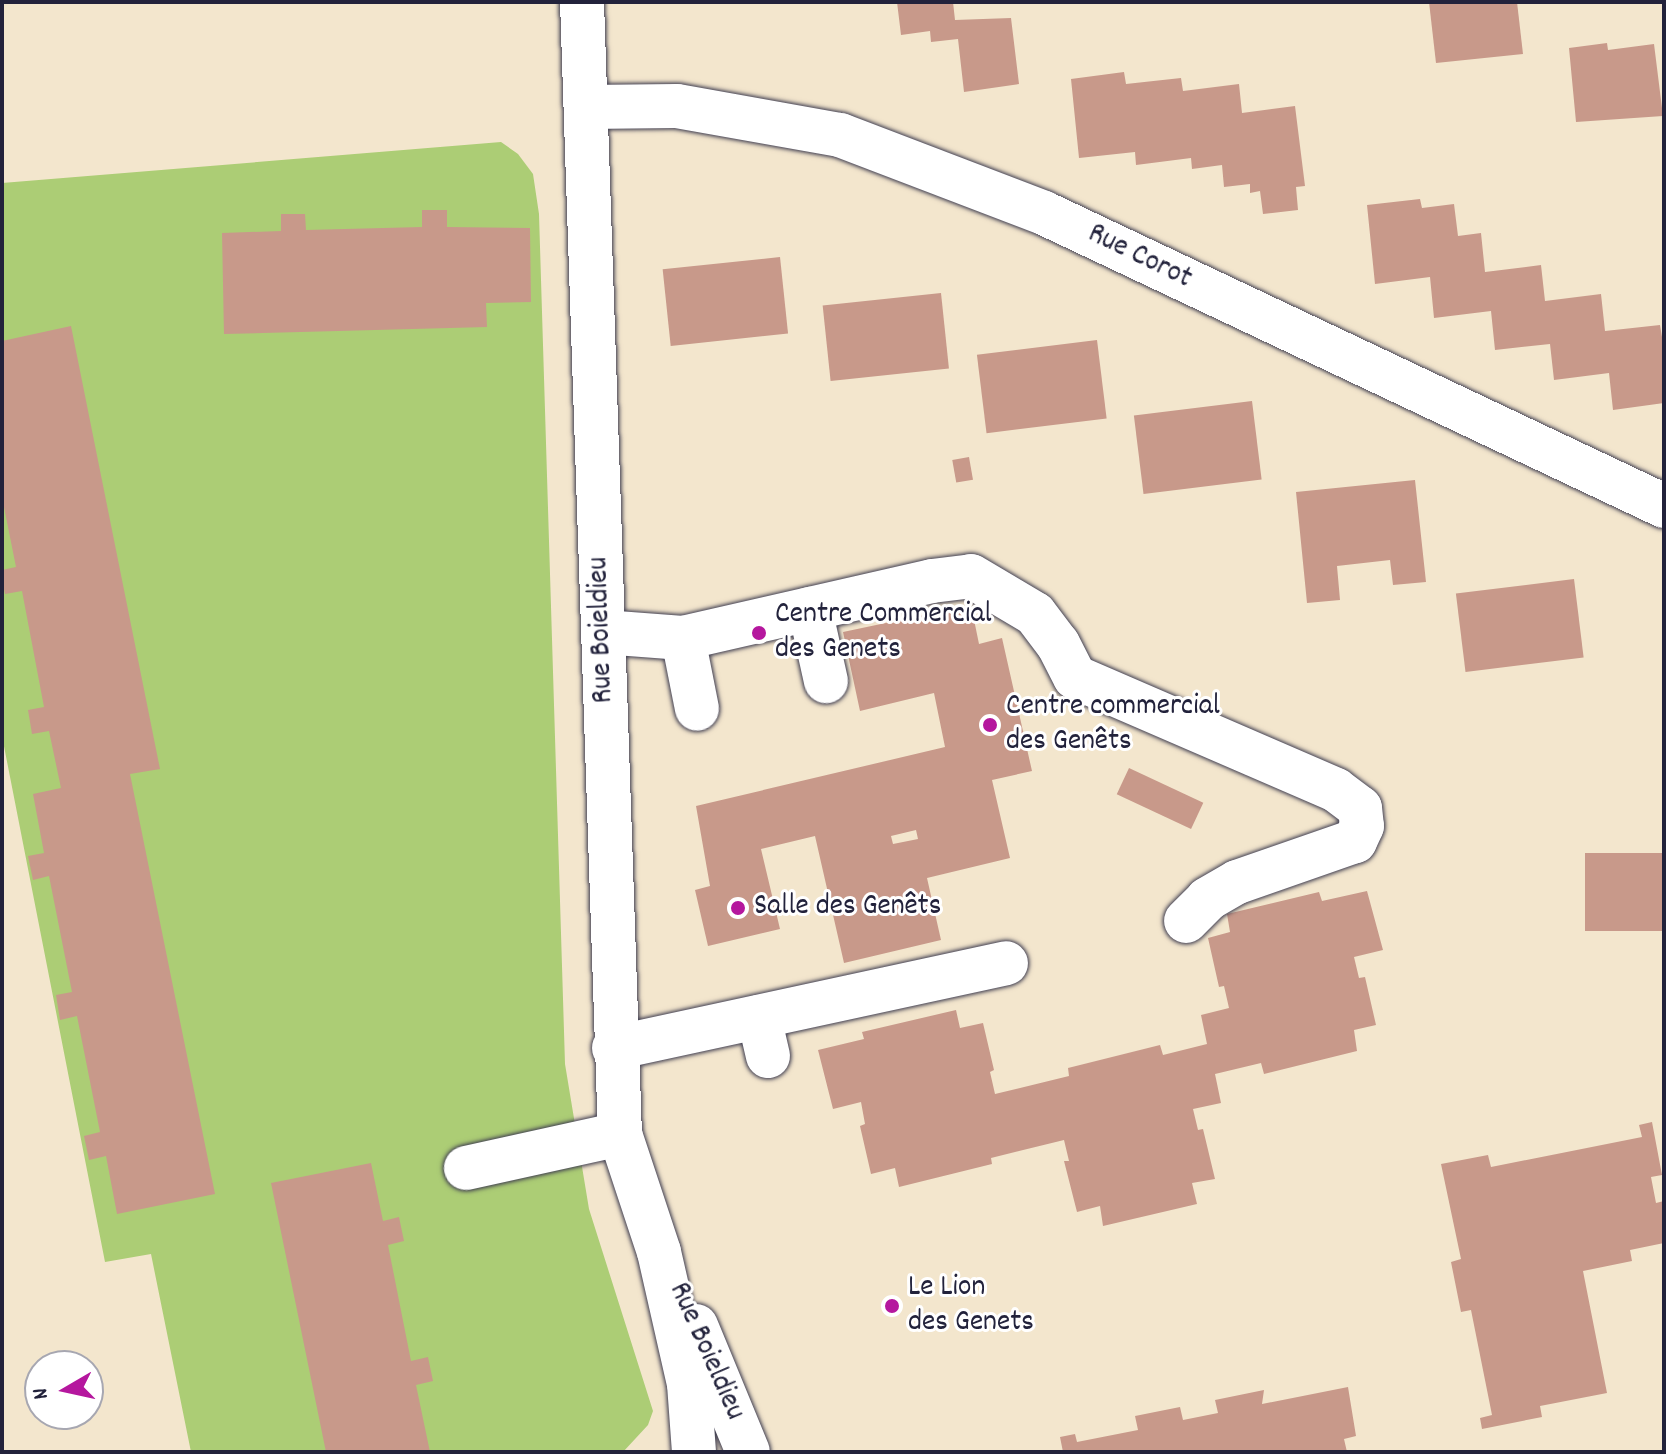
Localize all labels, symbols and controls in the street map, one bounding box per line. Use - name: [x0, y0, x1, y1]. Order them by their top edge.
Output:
- street label: Rue Corot: [1081, 217, 1197, 299]
- street label: Rue Boieldieu: [582, 556, 624, 704]
- place label: Centre Commercial des Genets: [775, 598, 992, 668]
- marker: Centre Commercial des Genets: [750, 624, 768, 642]
- place label: Centre commercial des Genêts: [1006, 690, 1220, 760]
- marker: Centre commercial des Genêts: [981, 716, 999, 734]
- place label: Salle des Genêts: [754, 890, 941, 926]
- marker: Salle des Genêts: [729, 899, 747, 917]
- place label: Le Lion des Genets: [908, 1271, 1034, 1342]
- street label: Rue Boieldieu: [659, 1278, 751, 1426]
- marker: Le Lion des Genets: [883, 1297, 901, 1315]
- north arrow: [24, 1350, 104, 1430]
- text: N: [26, 1386, 58, 1401]

